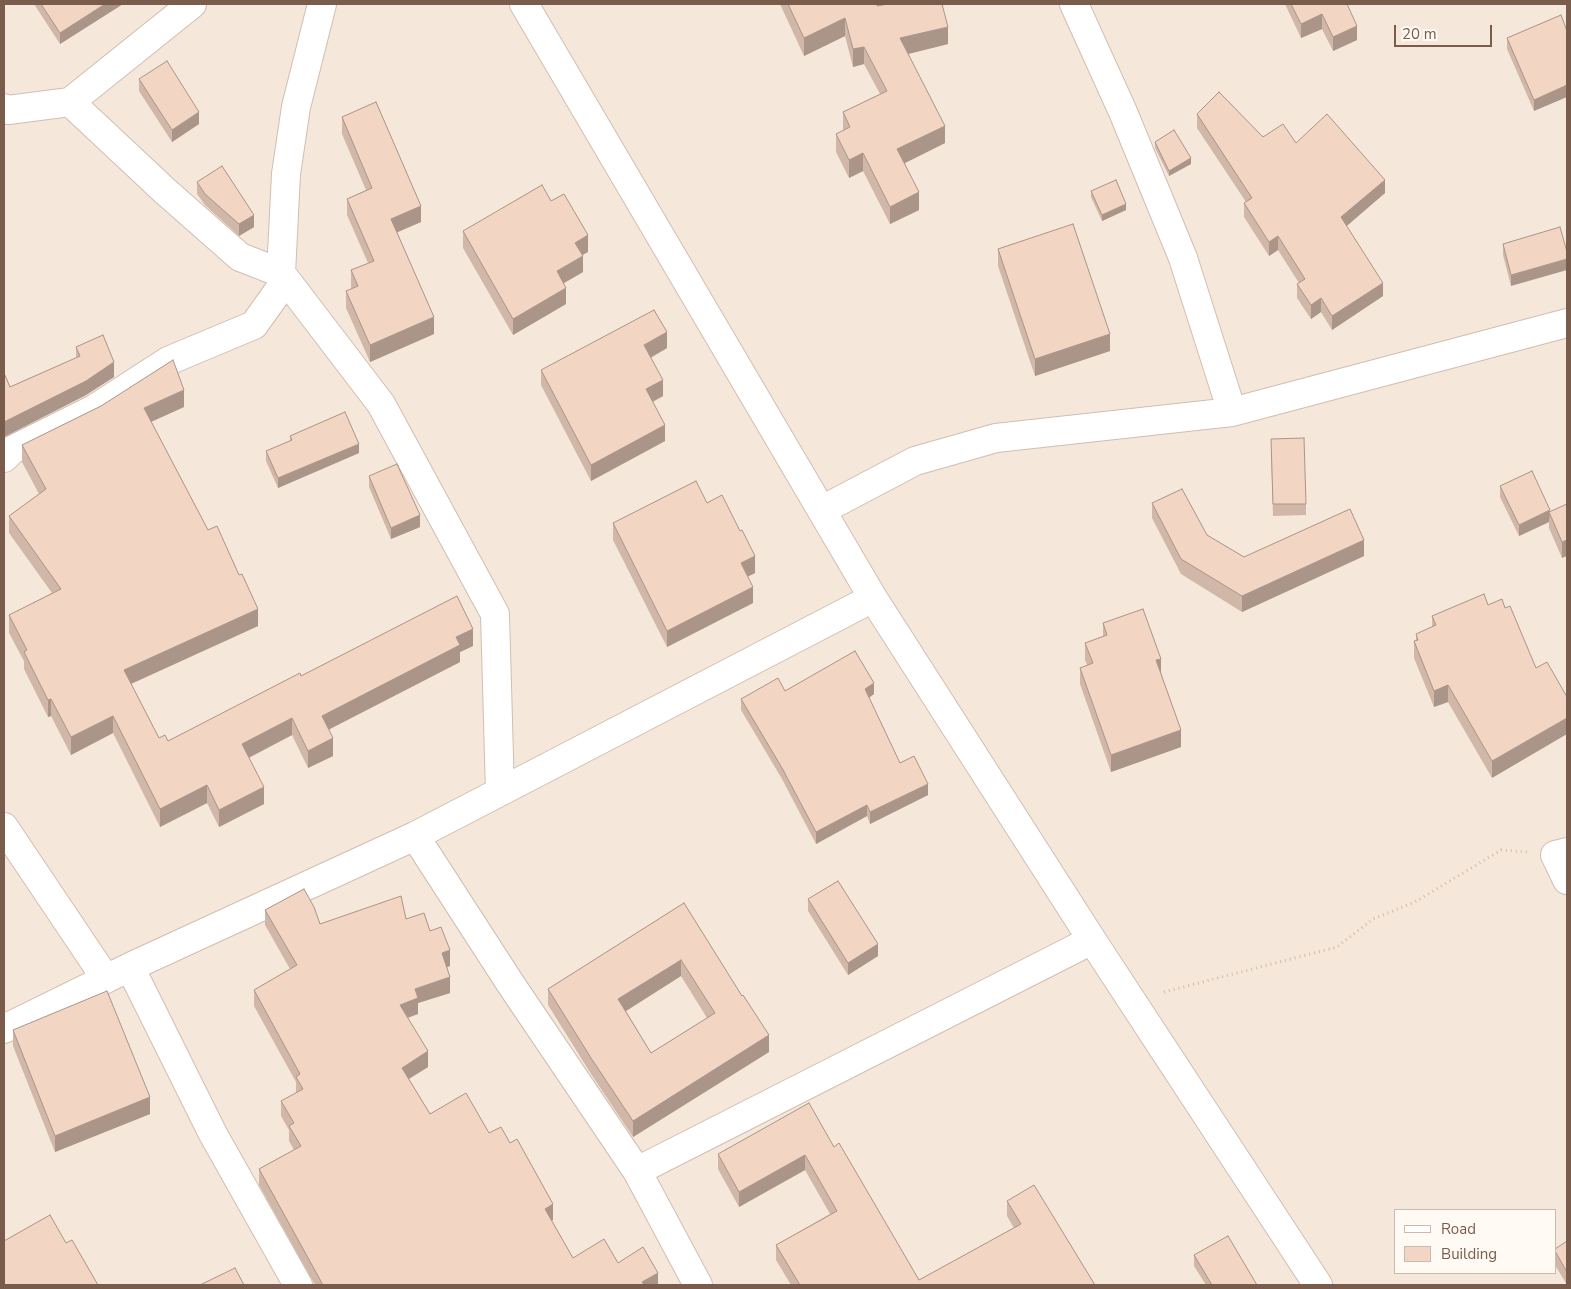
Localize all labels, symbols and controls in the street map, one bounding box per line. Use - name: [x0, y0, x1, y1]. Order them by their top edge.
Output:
- scale bar: [1396, 15, 1494, 47]
- text: 20 m: [1402, 24, 1437, 44]
- legend: [1394, 1209, 1556, 1274]
- text: Road: [1441, 1219, 1476, 1239]
- text: Building: [1441, 1244, 1497, 1264]

